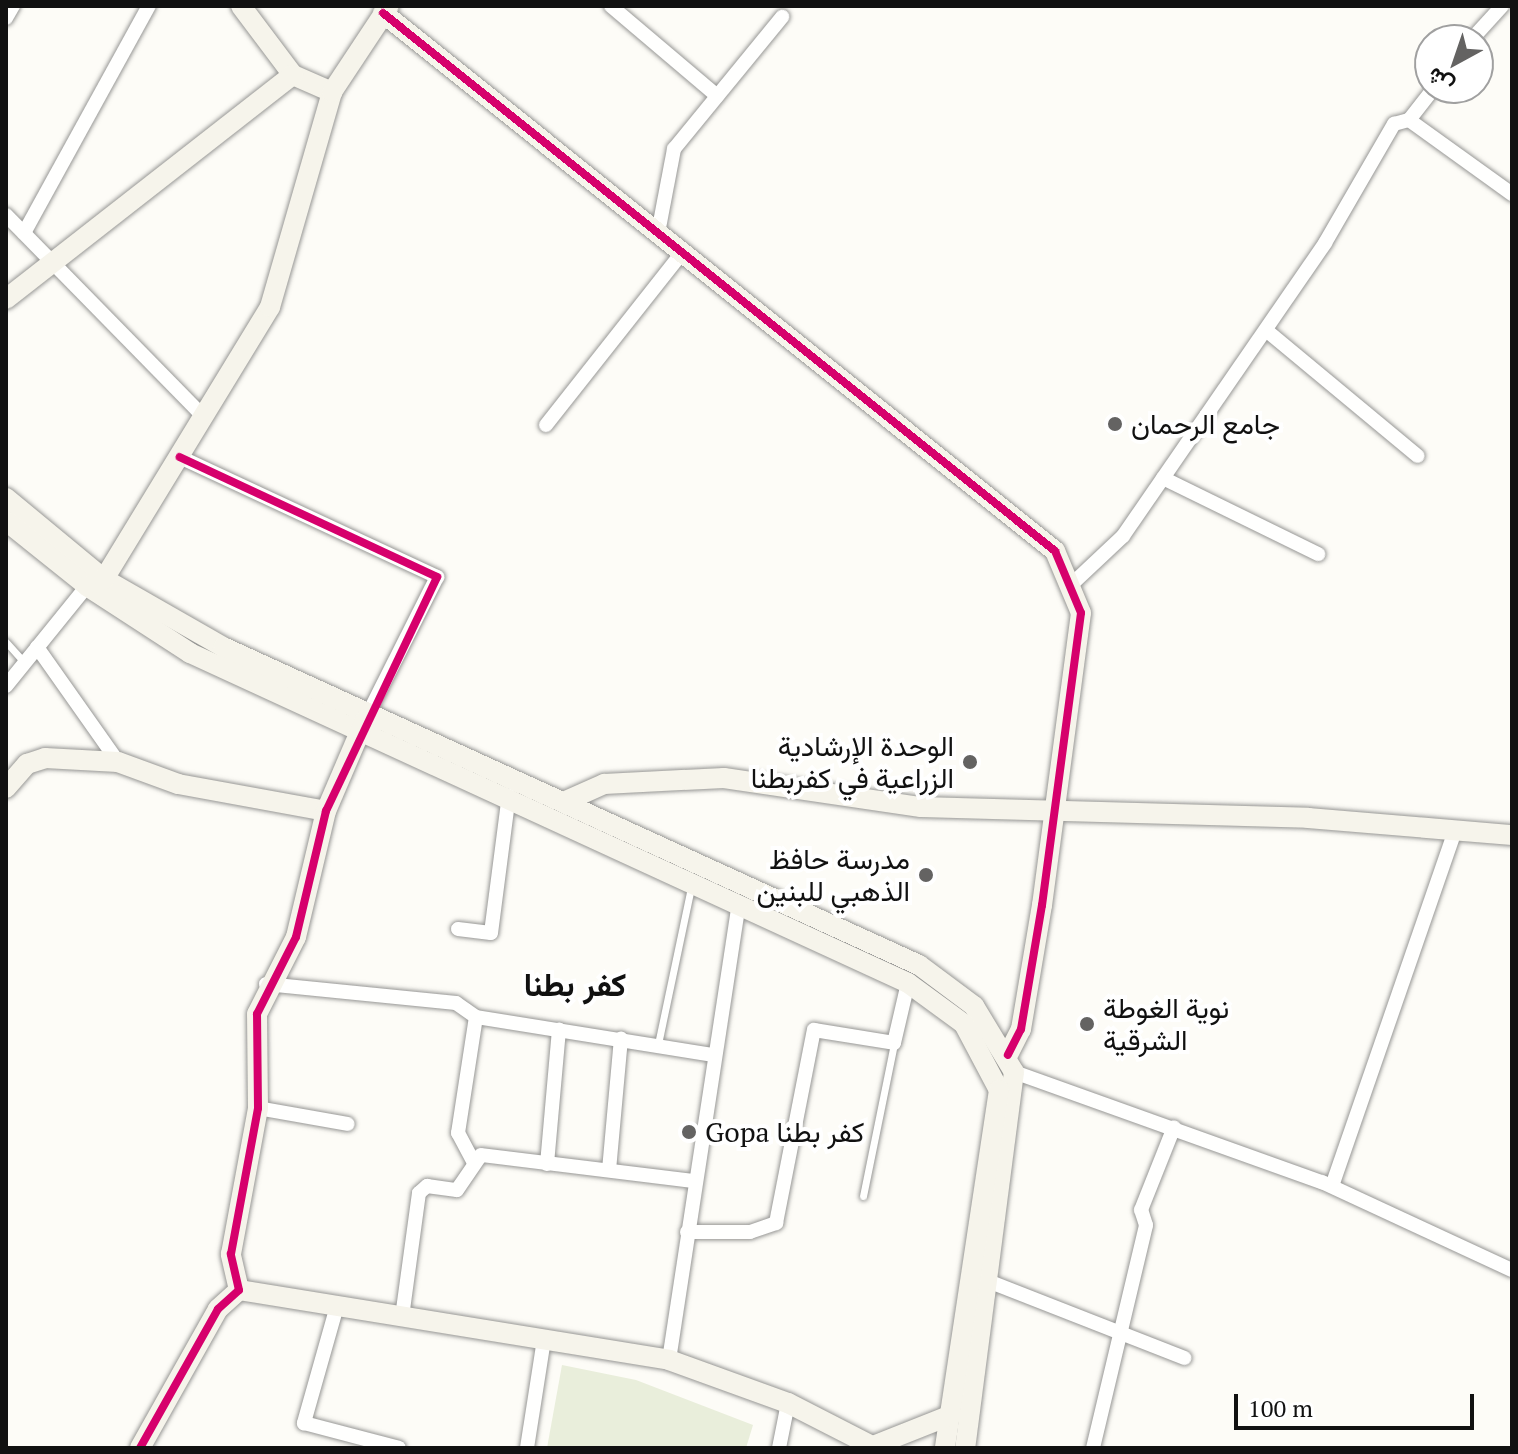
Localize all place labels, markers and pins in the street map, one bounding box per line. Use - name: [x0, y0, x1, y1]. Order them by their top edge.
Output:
- place label: جامع الرحمان: [1131, 407, 1280, 441]
- marker: جامع الرحمان: [1106, 415, 1124, 433]
- place label: الوحدة الإرشادية الزراعية في كفربطنا: [751, 729, 954, 795]
- marker: الوحدة الإرشادية الزراعية في كفربطنا: [961, 753, 979, 771]
- place label: مدرسة حافظ الذهبي للبنين: [756, 842, 910, 908]
- marker: مدرسة حافظ الذهبي للبنين: [917, 866, 935, 884]
- place label: نوية الغوطة الشرقية: [1103, 991, 1229, 1057]
- marker: نوية الغوطة الشرقية: [1078, 1015, 1096, 1033]
- place label: Gopa كفر بطنا: [705, 1115, 864, 1149]
- marker: Gopa كفر بطنا: [680, 1123, 698, 1141]

